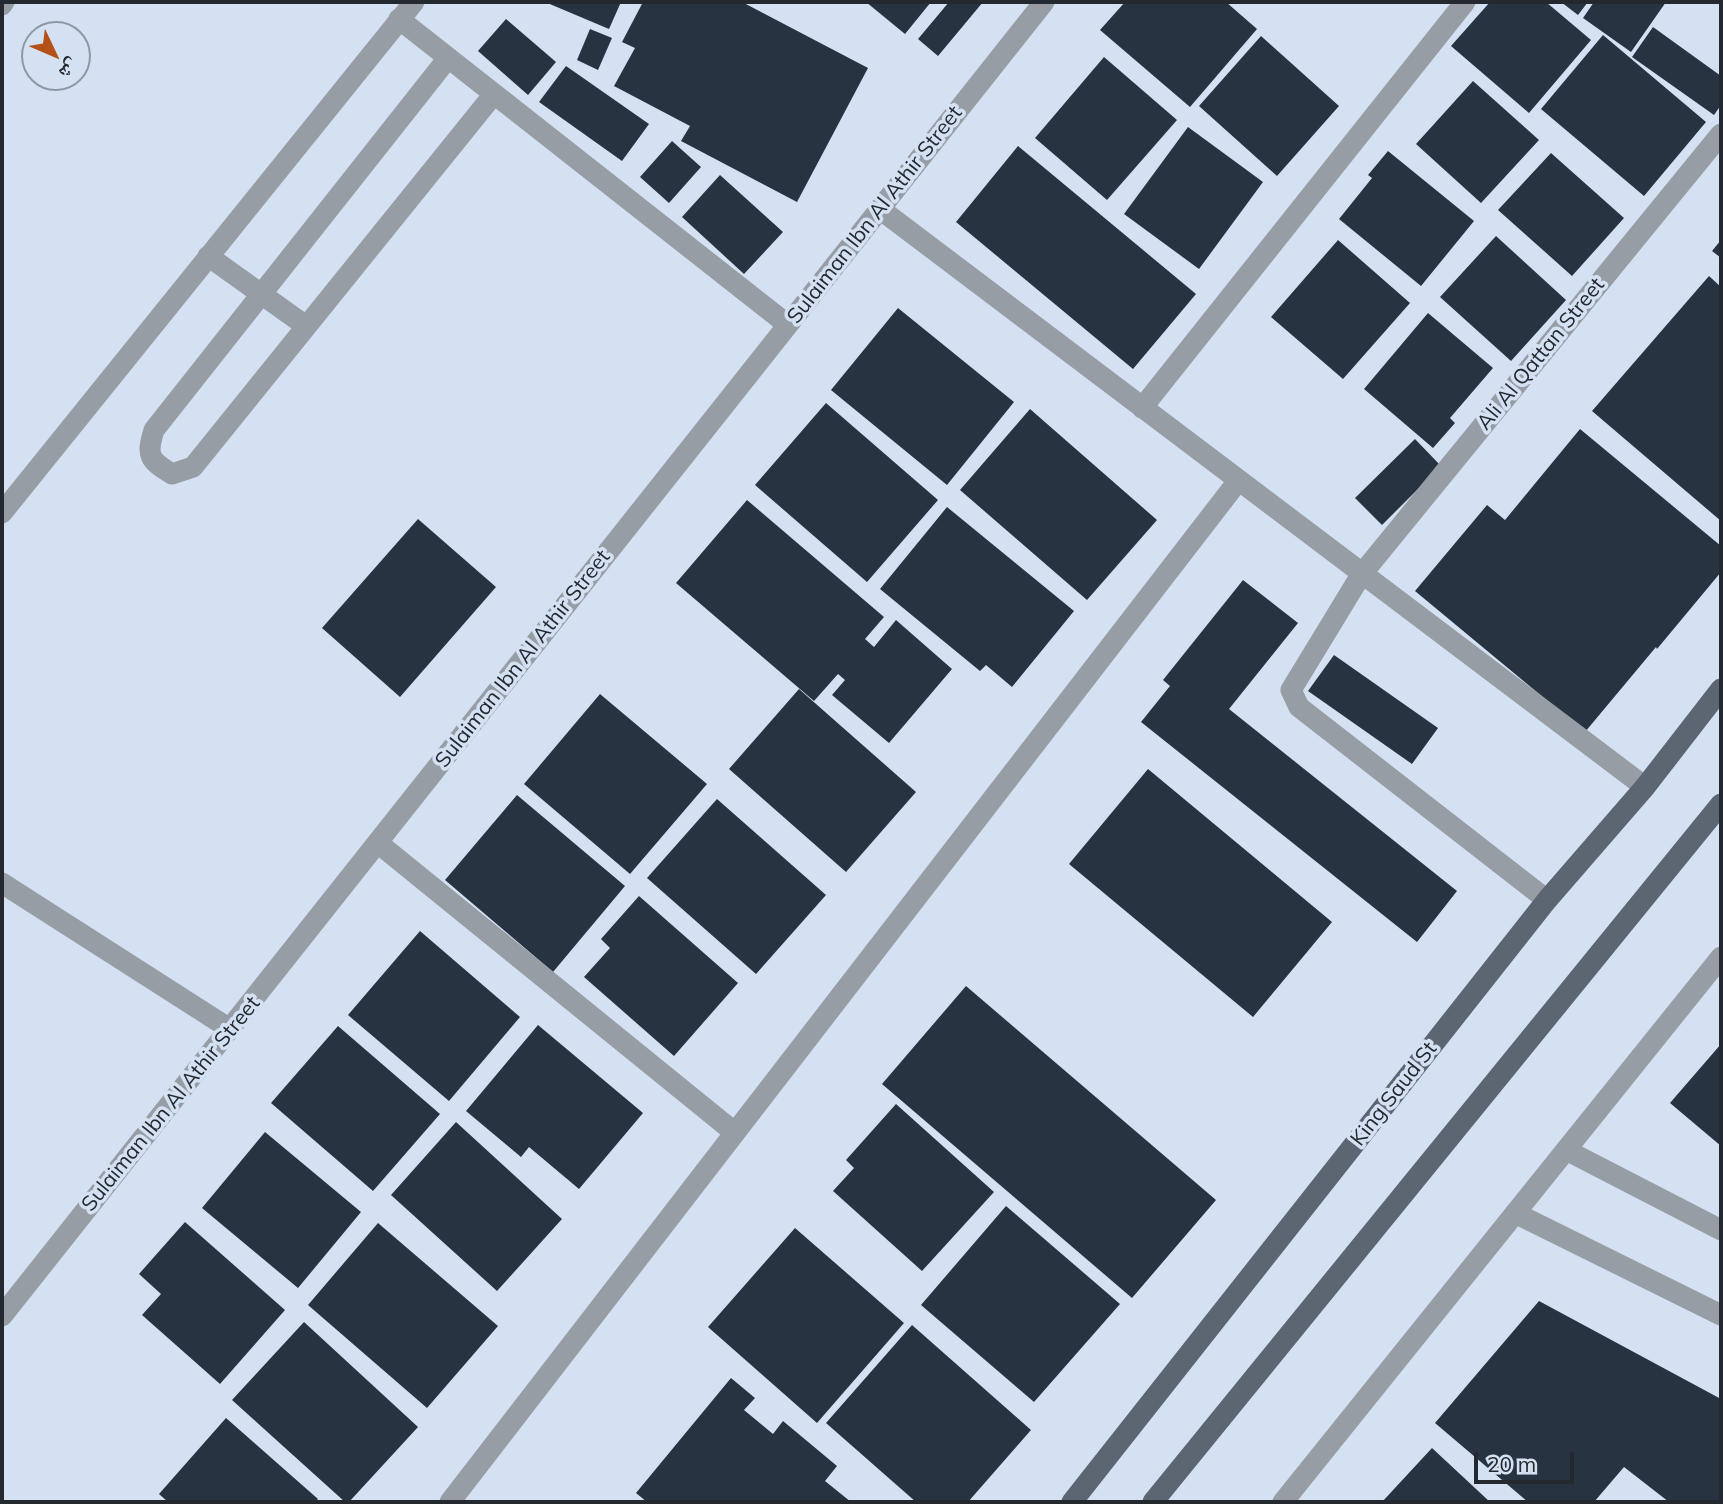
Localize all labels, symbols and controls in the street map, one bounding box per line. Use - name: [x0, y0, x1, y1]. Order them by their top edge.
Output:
- north arrow: [21, 21, 91, 91]
- text: ش: [54, 54, 85, 85]
- street label: Sulaiman Ibn Al Athir Street: [782, 101, 968, 329]
- street label: Ali Al Qattan Street: [1472, 273, 1610, 435]
- street label: Sulaiman Ibn Al Athir Street: [430, 545, 616, 773]
- street label: Sulaiman Ibn Al Athir Street: [76, 991, 266, 1217]
- street label: King Saud St: [1346, 1037, 1442, 1151]
- scale bar: [1478, 1438, 1578, 1482]
- text: 20 m: [1487, 1451, 1536, 1477]

